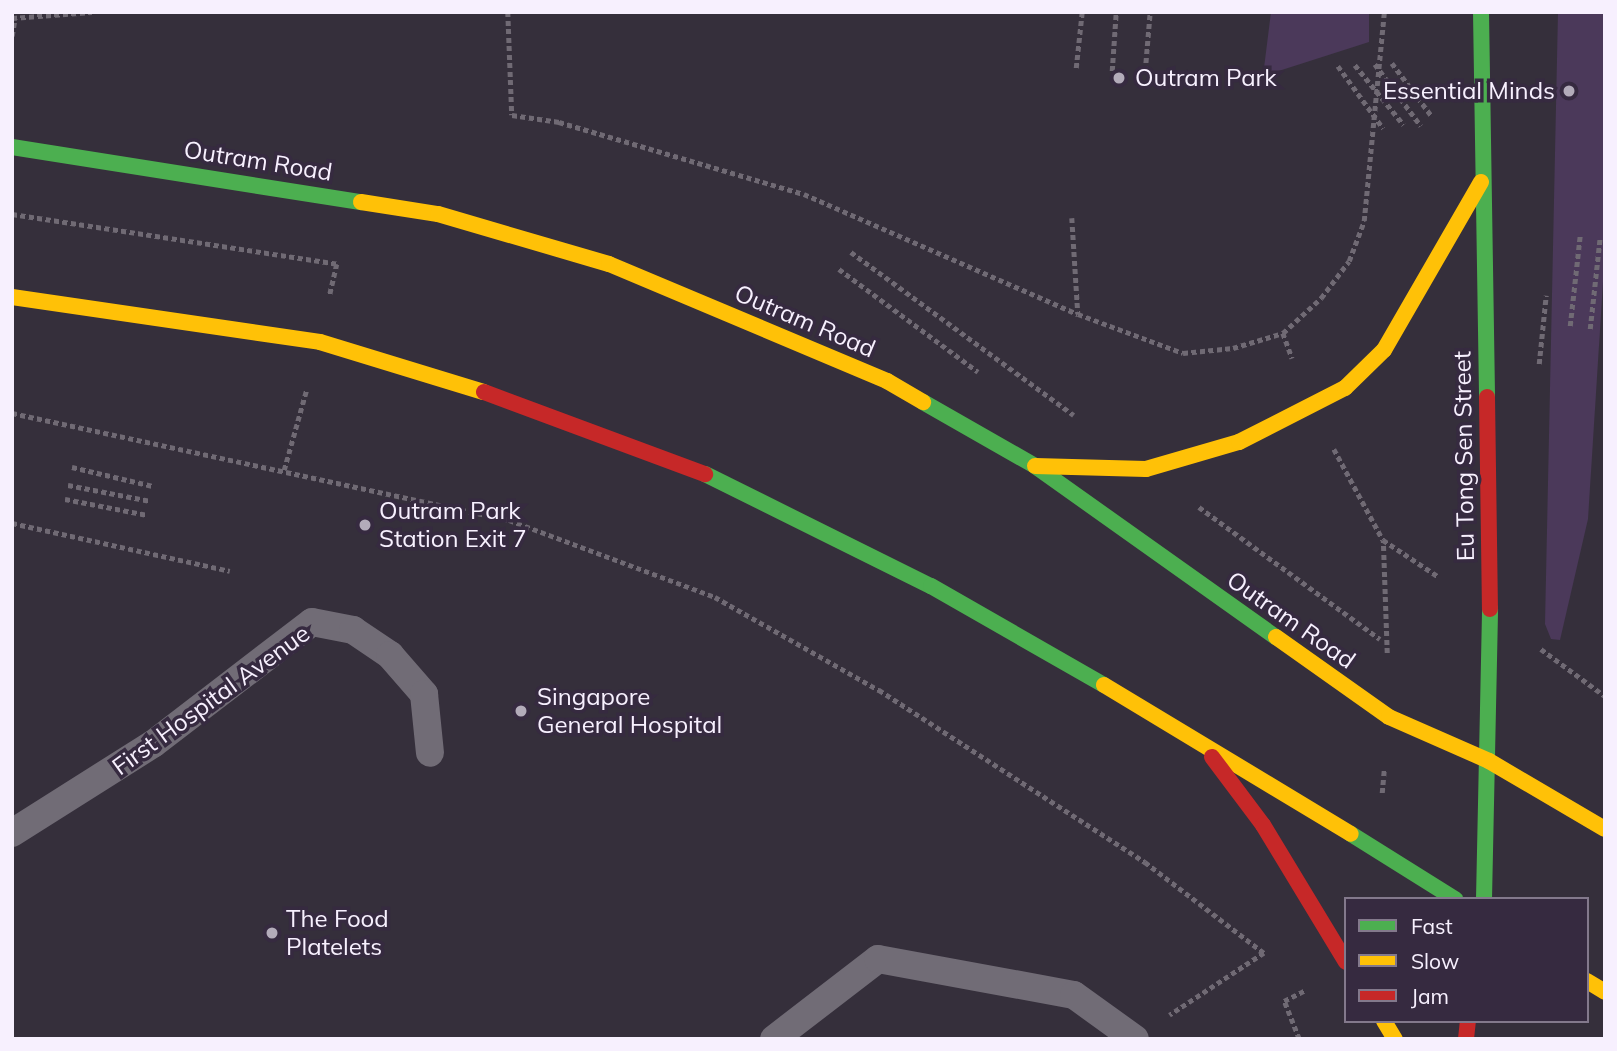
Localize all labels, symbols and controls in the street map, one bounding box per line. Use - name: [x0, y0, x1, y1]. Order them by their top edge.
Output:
- place label: Outram Park: [1135, 64, 1277, 92]
- marker: Outram Park: [1109, 68, 1129, 88]
- place label: Essential Minds: [1383, 77, 1555, 105]
- marker: Essential Minds: [1561, 83, 1577, 99]
- street label: Outram Road: [182, 135, 334, 187]
- street label: Outram Road: [730, 278, 880, 364]
- street label: Eu Tong Sen Street: [1448, 351, 1480, 561]
- place label: Outram Park Station Exit 7: [379, 497, 527, 553]
- marker: Outram Park Station Exit 7: [357, 517, 373, 533]
- street label: Outram Road: [1221, 565, 1361, 675]
- street label: First Hospital Avenue: [107, 619, 315, 781]
- place label: Singapore General Hospital: [537, 683, 722, 739]
- marker: Singapore General Hospital: [511, 701, 531, 721]
- legend: [1344, 897, 1589, 1023]
- place label: The Food Platelets: [286, 905, 389, 961]
- text: Fast: [1411, 913, 1453, 939]
- marker: The Food Platelets: [264, 925, 280, 941]
- text: Slow: [1411, 948, 1459, 974]
- text: Jam: [1411, 983, 1449, 1009]

